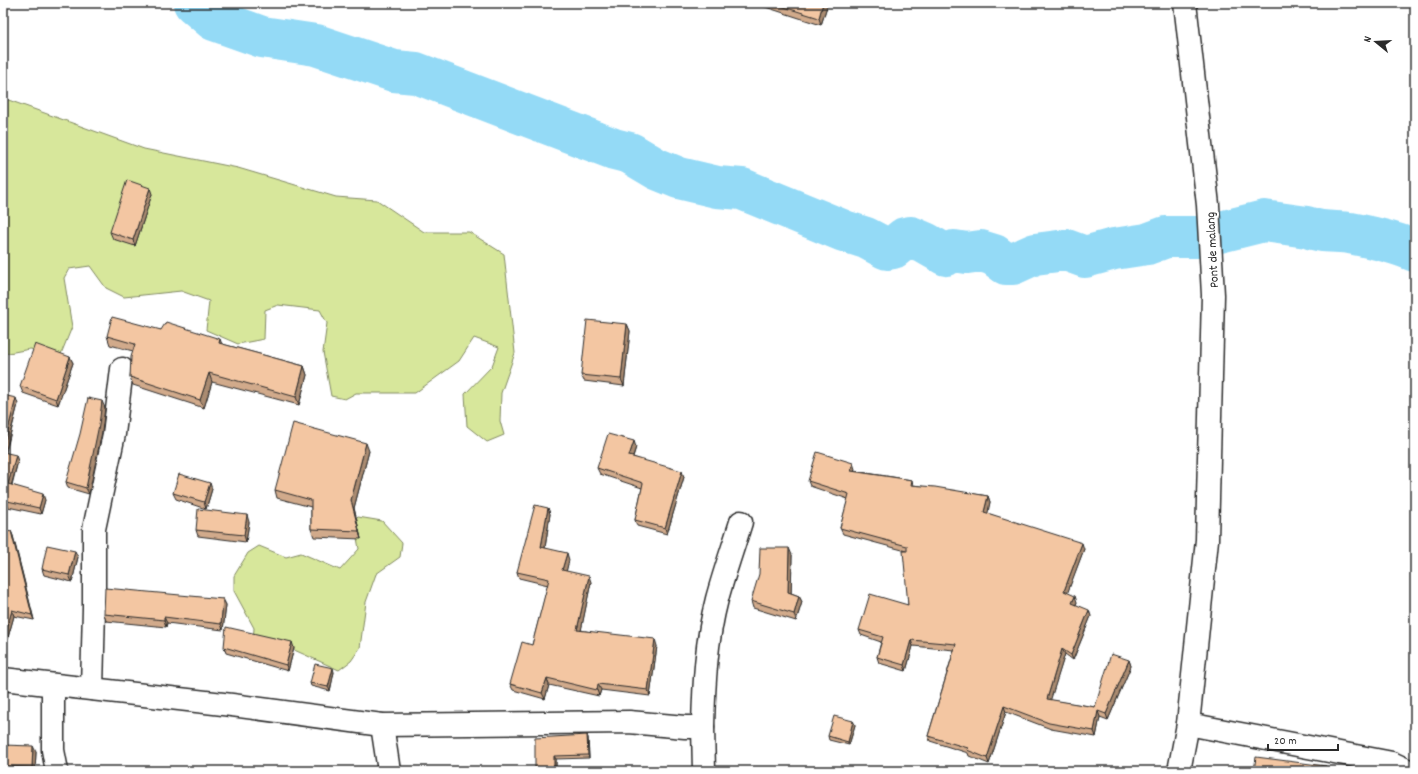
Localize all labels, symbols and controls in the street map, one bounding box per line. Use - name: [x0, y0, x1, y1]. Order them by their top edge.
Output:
- north arrow: [1356, 22, 1396, 62]
- text: N: [1360, 34, 1377, 45]
- street label: Pont de malang: [1202, 211, 1225, 288]
- scale bar: [1268, 726, 1338, 752]
- text: 20 m: [1274, 733, 1297, 750]

